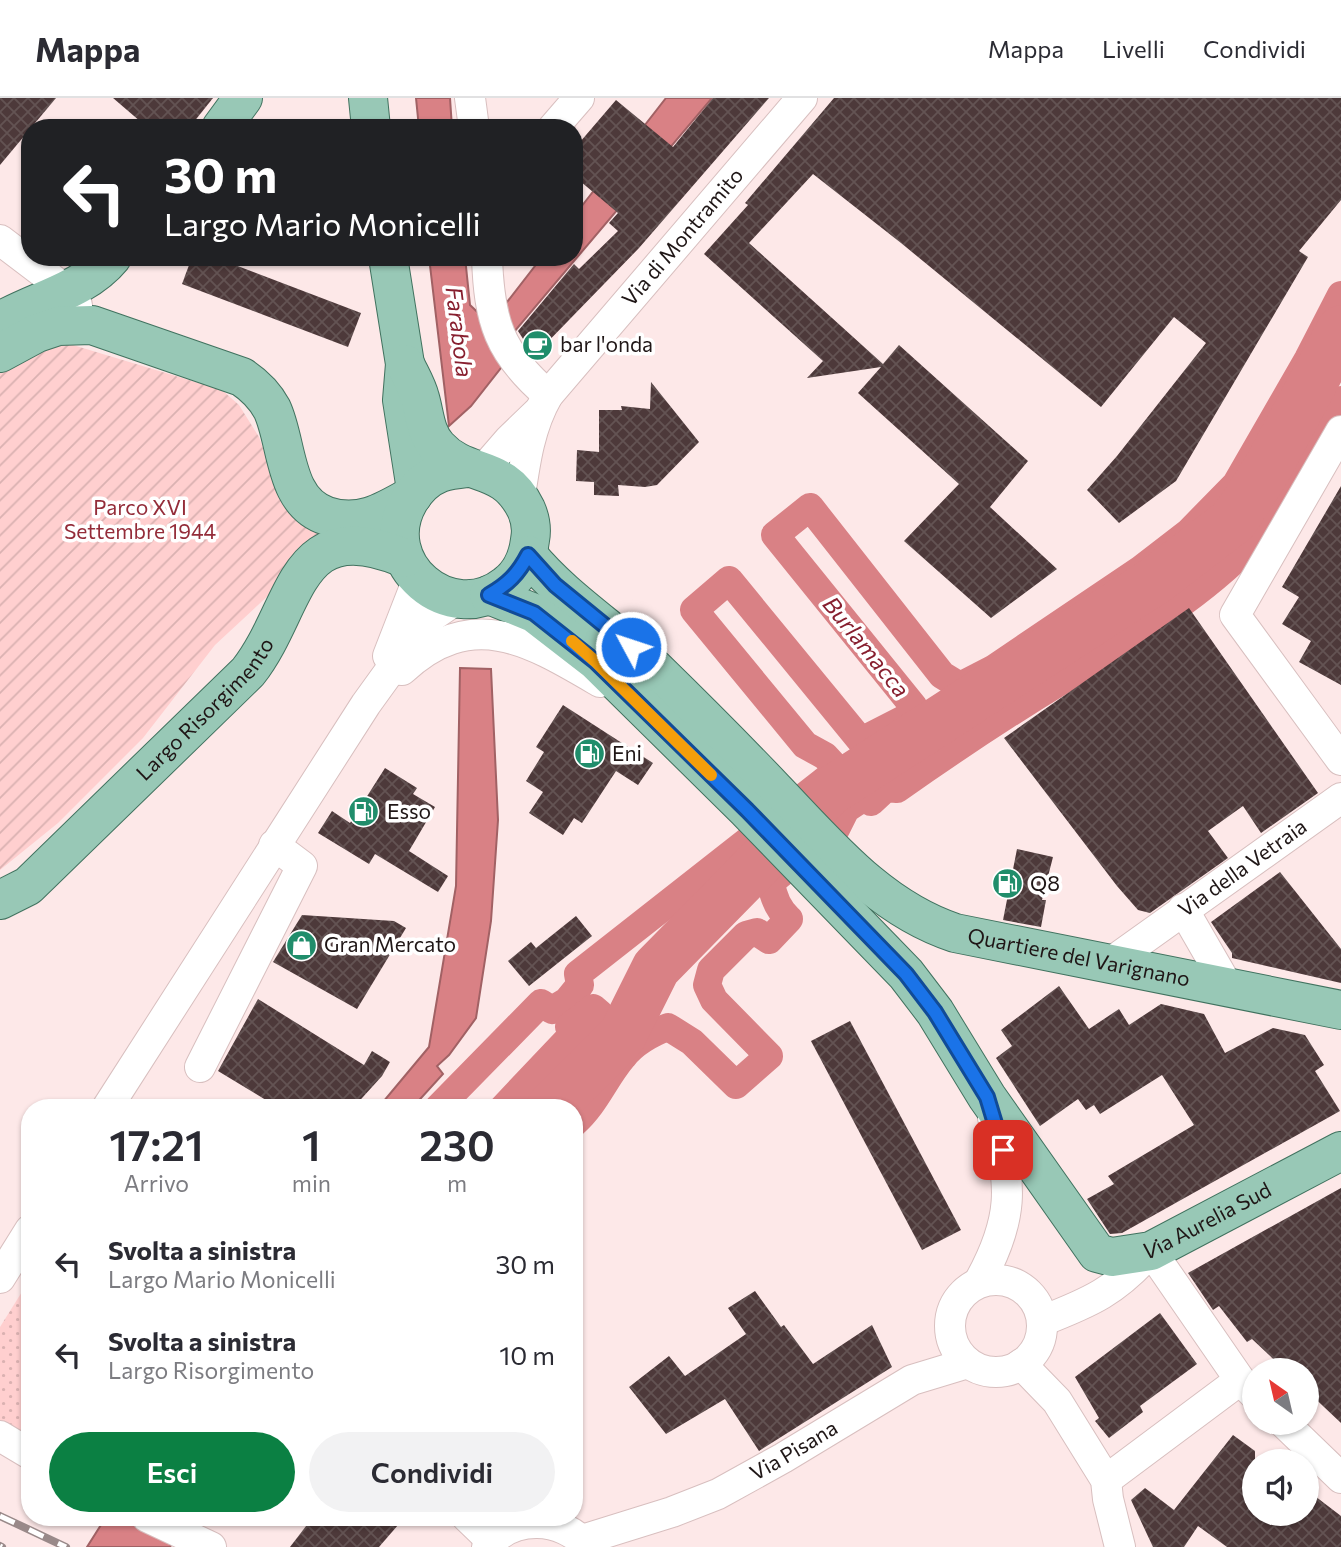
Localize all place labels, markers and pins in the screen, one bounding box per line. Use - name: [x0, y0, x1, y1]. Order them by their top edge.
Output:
- cafe icon: bar l'onda: [520, 328, 554, 362]
- place label: bar l'onda: [560, 331, 653, 356]
- fuel station icon: Eni: [572, 737, 606, 771]
- place label: Eni: [612, 740, 642, 765]
- fuel station icon: Esso: [347, 795, 381, 829]
- place label: Esso: [387, 798, 431, 823]
- fuel station icon: Q8: [990, 867, 1024, 901]
- place label: Q8: [1030, 870, 1060, 895]
- shop icon: Gran Mercato: [284, 928, 318, 962]
- place label: Gran Mercato: [324, 931, 456, 956]
- pin: [973, 1120, 1033, 1180]

